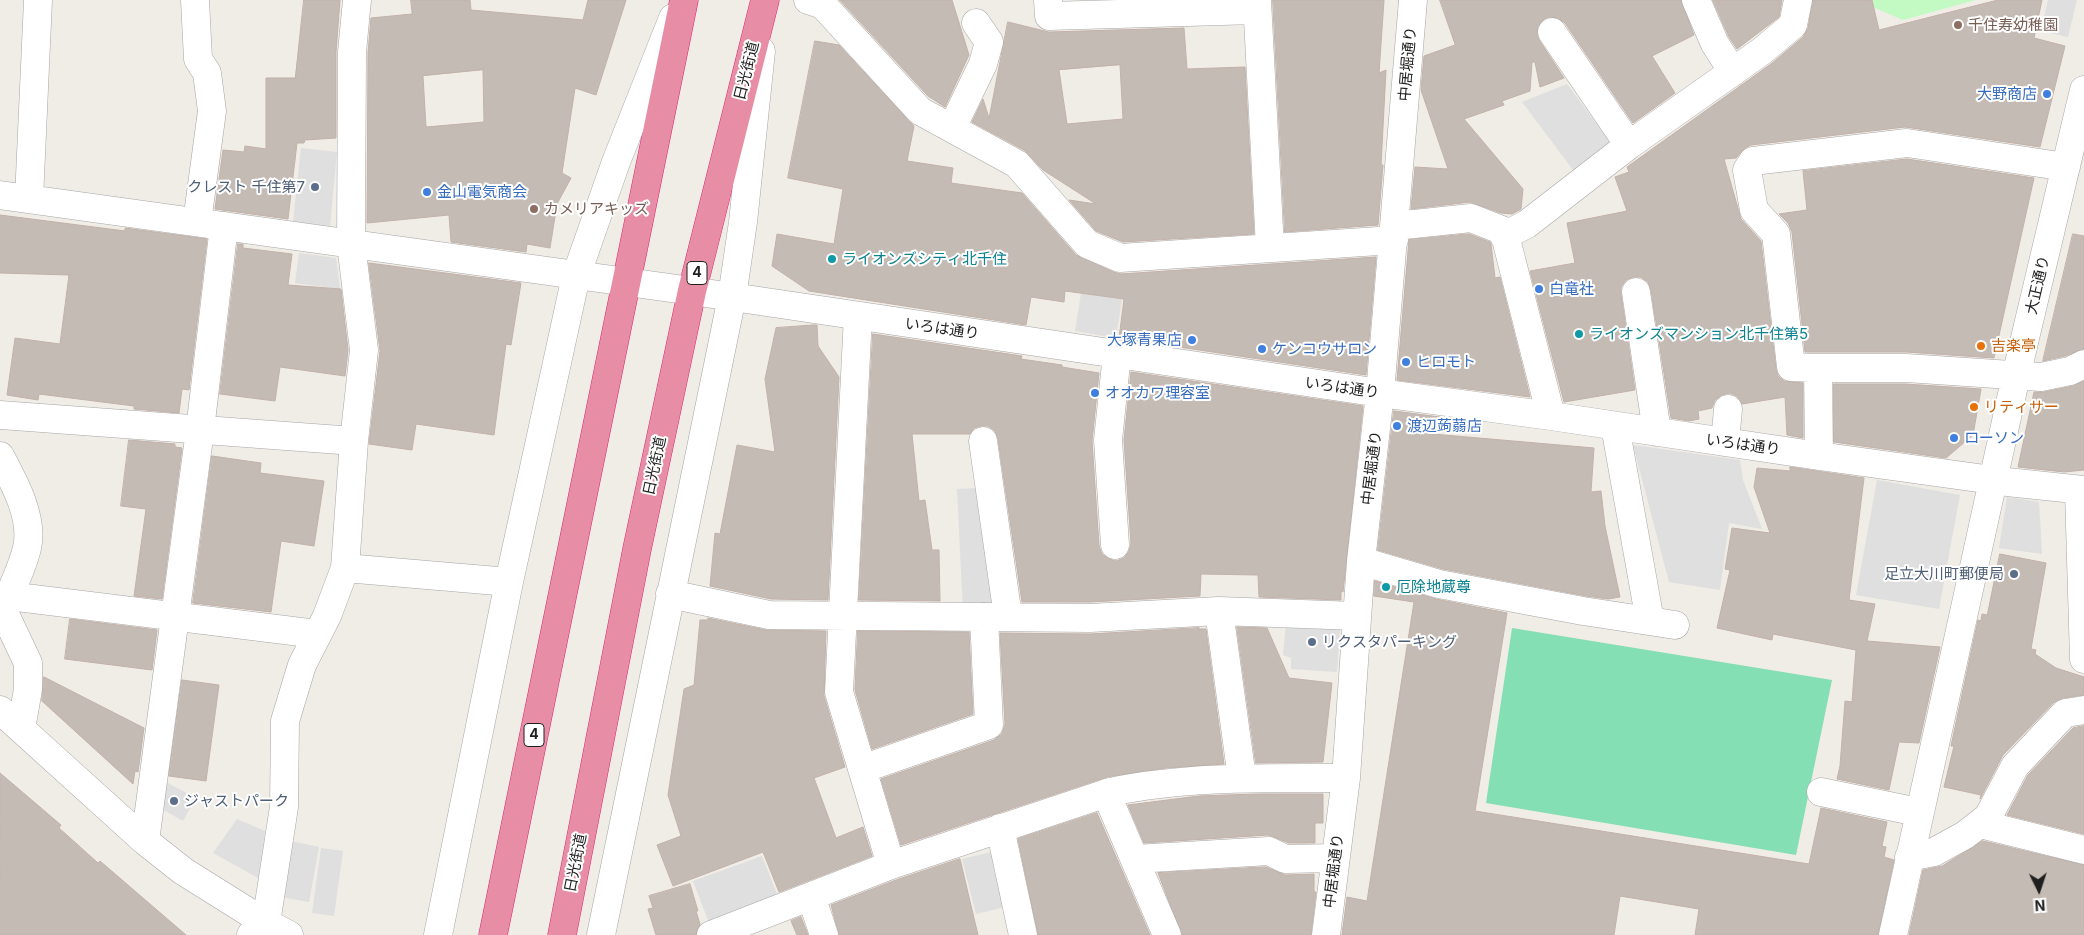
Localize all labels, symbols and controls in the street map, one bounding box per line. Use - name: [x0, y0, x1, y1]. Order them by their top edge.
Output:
- place label: 千住寿幼稚園: [1968, 16, 2058, 34]
- marker: 千住寿幼稚園: [1952, 19, 1964, 31]
- street label: 中居堀通り: [1396, 26, 1420, 102]
- street label: 日光街道: [731, 40, 763, 102]
- place label: 大野商店: [1977, 85, 2037, 103]
- marker: 大野商店: [2041, 88, 2053, 100]
- place label: クレスト 千住第7: [187, 178, 305, 196]
- marker: クレスト 千住第7: [309, 181, 321, 193]
- place label: 金山電気商会: [437, 183, 527, 201]
- marker: 金山電気商会: [421, 186, 433, 198]
- place label: カメリアキッズ: [544, 200, 649, 218]
- marker: カメリアキッズ: [528, 203, 540, 215]
- place label: ライオンズシティ北千住: [842, 250, 1007, 268]
- marker: ライオンズシティ北千住: [826, 253, 838, 265]
- street label: 大正通り: [2022, 254, 2054, 316]
- road number: 4: [687, 262, 707, 284]
- place label: 白竜社: [1549, 280, 1594, 298]
- marker: 白竜社: [1533, 283, 1545, 295]
- street label: いろは通り: [904, 315, 980, 343]
- place label: ライオンズマンション北千住第5: [1589, 325, 1808, 343]
- marker: ライオンズマンション北千住第5: [1573, 328, 1585, 340]
- place label: 大塚青果店: [1107, 331, 1182, 349]
- marker: 大塚青果店: [1186, 334, 1198, 346]
- place label: 吉楽亭: [1991, 337, 2036, 355]
- place label: ケンコウサロン: [1272, 340, 1377, 358]
- marker: 吉楽亭: [1975, 340, 1987, 352]
- marker: ケンコウサロン: [1256, 343, 1268, 355]
- place label: ヒロモト: [1416, 353, 1476, 371]
- marker: ヒロモト: [1400, 356, 1412, 368]
- street label: いろは通り: [1304, 374, 1380, 402]
- place label: オオカワ理容室: [1105, 384, 1210, 402]
- marker: オオカワ理容室: [1089, 387, 1101, 399]
- place label: リティサー: [1984, 398, 2059, 416]
- marker: リティサー: [1968, 401, 1980, 413]
- place label: 渡辺蒟蒻店: [1407, 417, 1482, 435]
- marker: 渡辺蒟蒻店: [1391, 420, 1403, 432]
- place label: ローソン: [1964, 429, 2024, 447]
- street label: 中居堀通り: [1358, 430, 1386, 506]
- street label: いろは通り: [1705, 431, 1781, 459]
- marker: ローソン: [1948, 432, 1960, 444]
- street label: 日光街道: [640, 435, 670, 497]
- place label: 足立大川町郵便局: [1884, 565, 2004, 583]
- marker: 足立大川町郵便局: [2008, 568, 2020, 580]
- place label: 厄除地蔵尊: [1396, 578, 1471, 596]
- marker: 厄除地蔵尊: [1380, 581, 1392, 593]
- place label: リクスタパーキング: [1322, 633, 1457, 651]
- marker: リクスタパーキング: [1306, 636, 1318, 648]
- road number: 4: [524, 724, 544, 746]
- place label: ジャストパーク: [184, 792, 289, 810]
- marker: ジャストパーク: [168, 795, 180, 807]
- street label: 日光街道: [561, 832, 591, 894]
- street label: 中居堀通り: [1320, 833, 1348, 909]
- north arrow: [2014, 865, 2064, 915]
- text: N: [2034, 897, 2046, 914]

